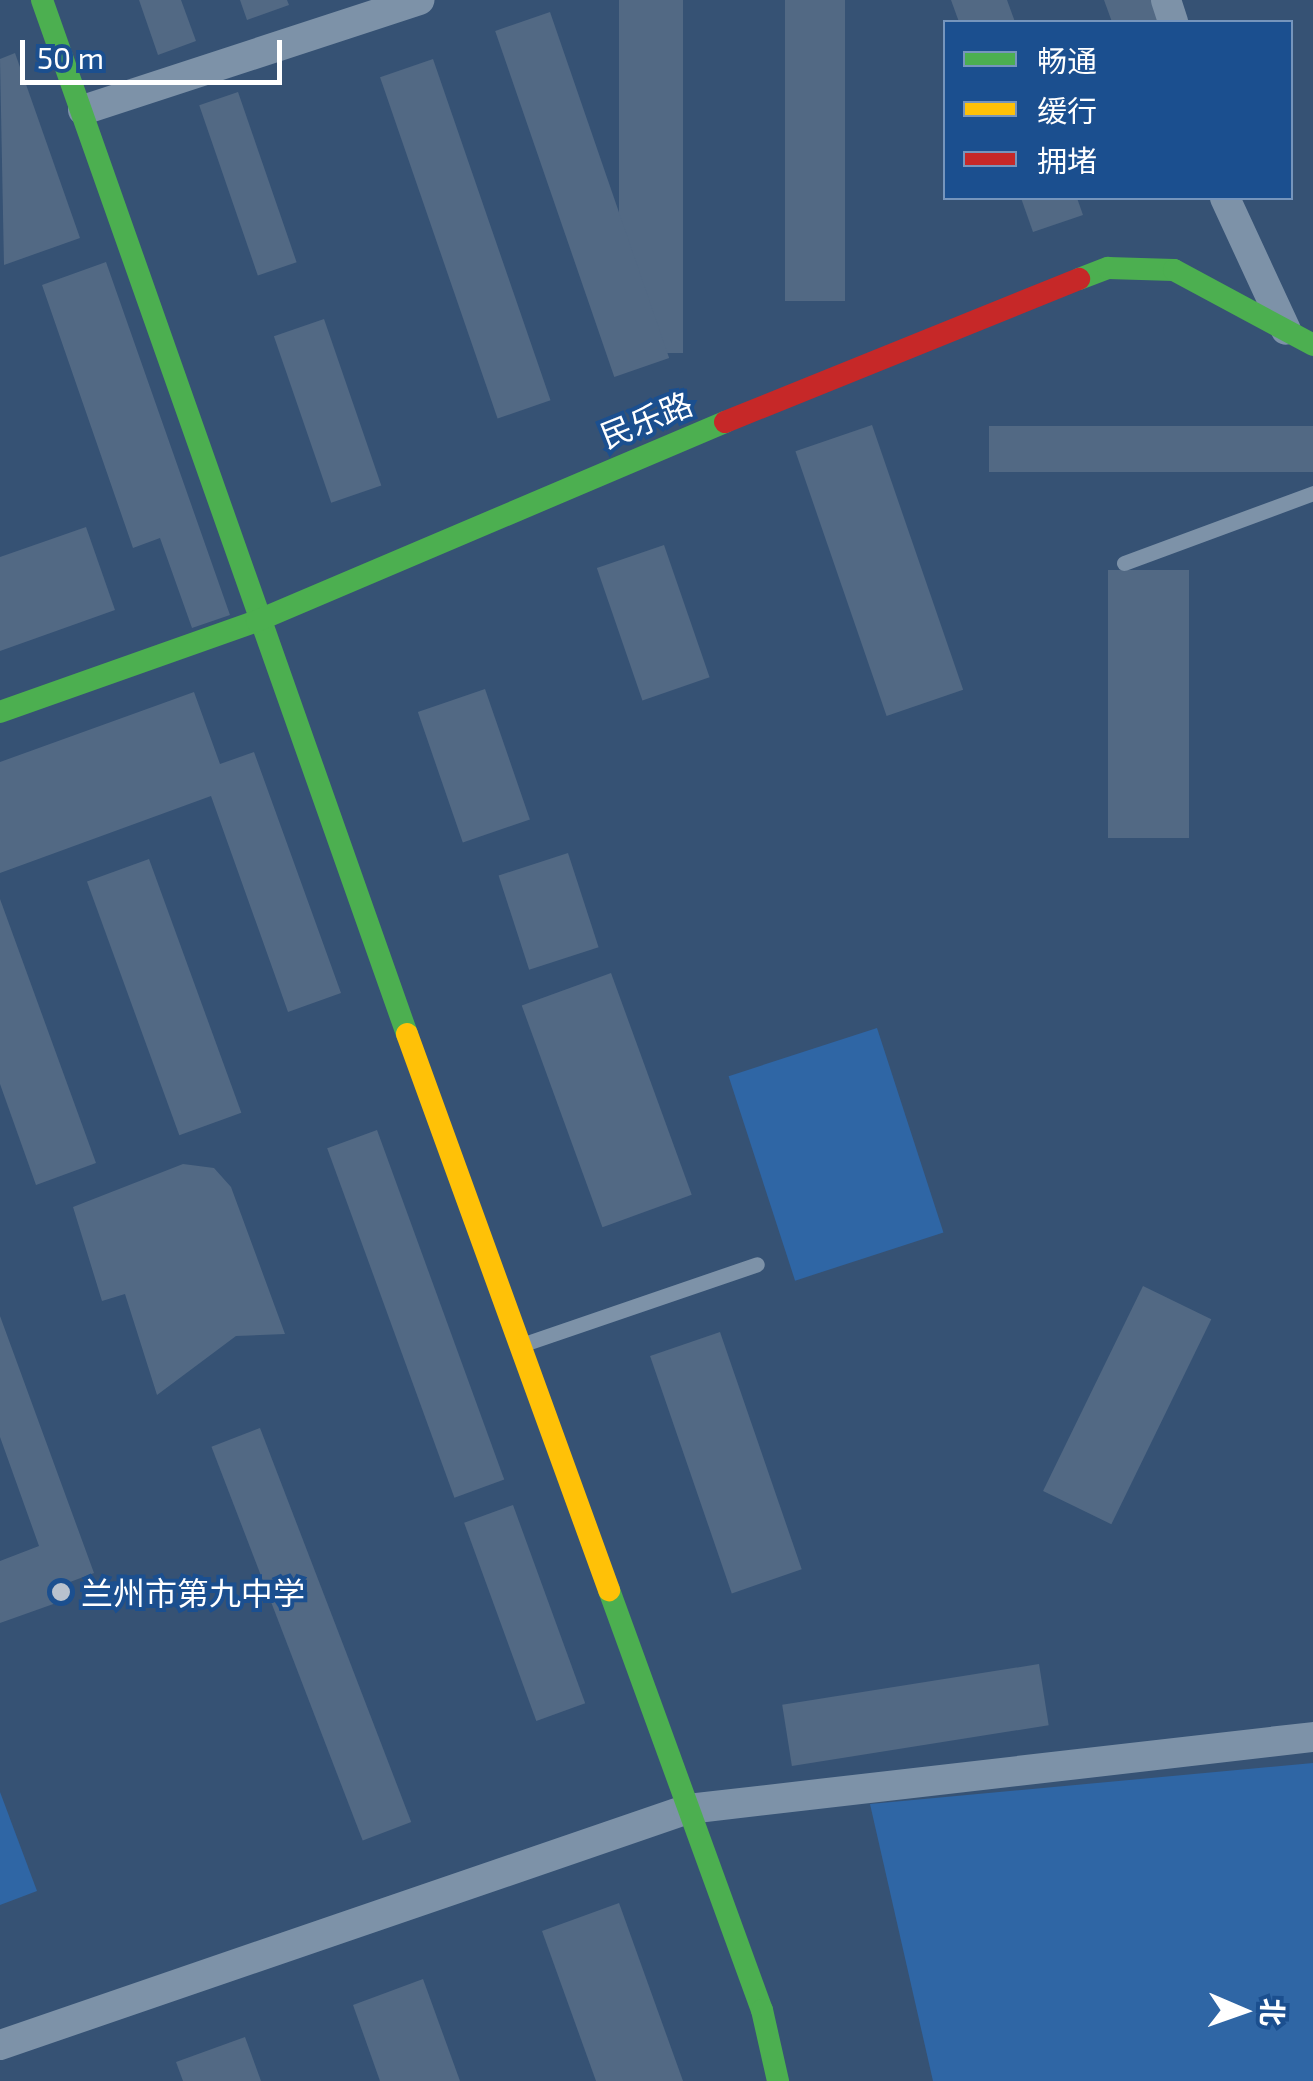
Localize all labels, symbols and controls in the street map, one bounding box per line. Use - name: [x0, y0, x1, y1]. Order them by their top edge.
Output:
- scale bar: [25, 20, 288, 82]
- legend: [943, 20, 1293, 200]
- text: 50 m: [37, 39, 104, 75]
- text: 畅通: [1037, 42, 1097, 78]
- text: 缓行: [1037, 92, 1097, 128]
- text: 拥堵: [1037, 142, 1097, 178]
- street label: 民乐路: [594, 383, 698, 455]
- place label: 兰州市第九中学: [81, 1573, 305, 1611]
- marker: 兰州市第九中学: [50, 1581, 72, 1603]
- north arrow: [1193, 1961, 1293, 2061]
- text: 北: [1256, 1997, 1290, 2027]

